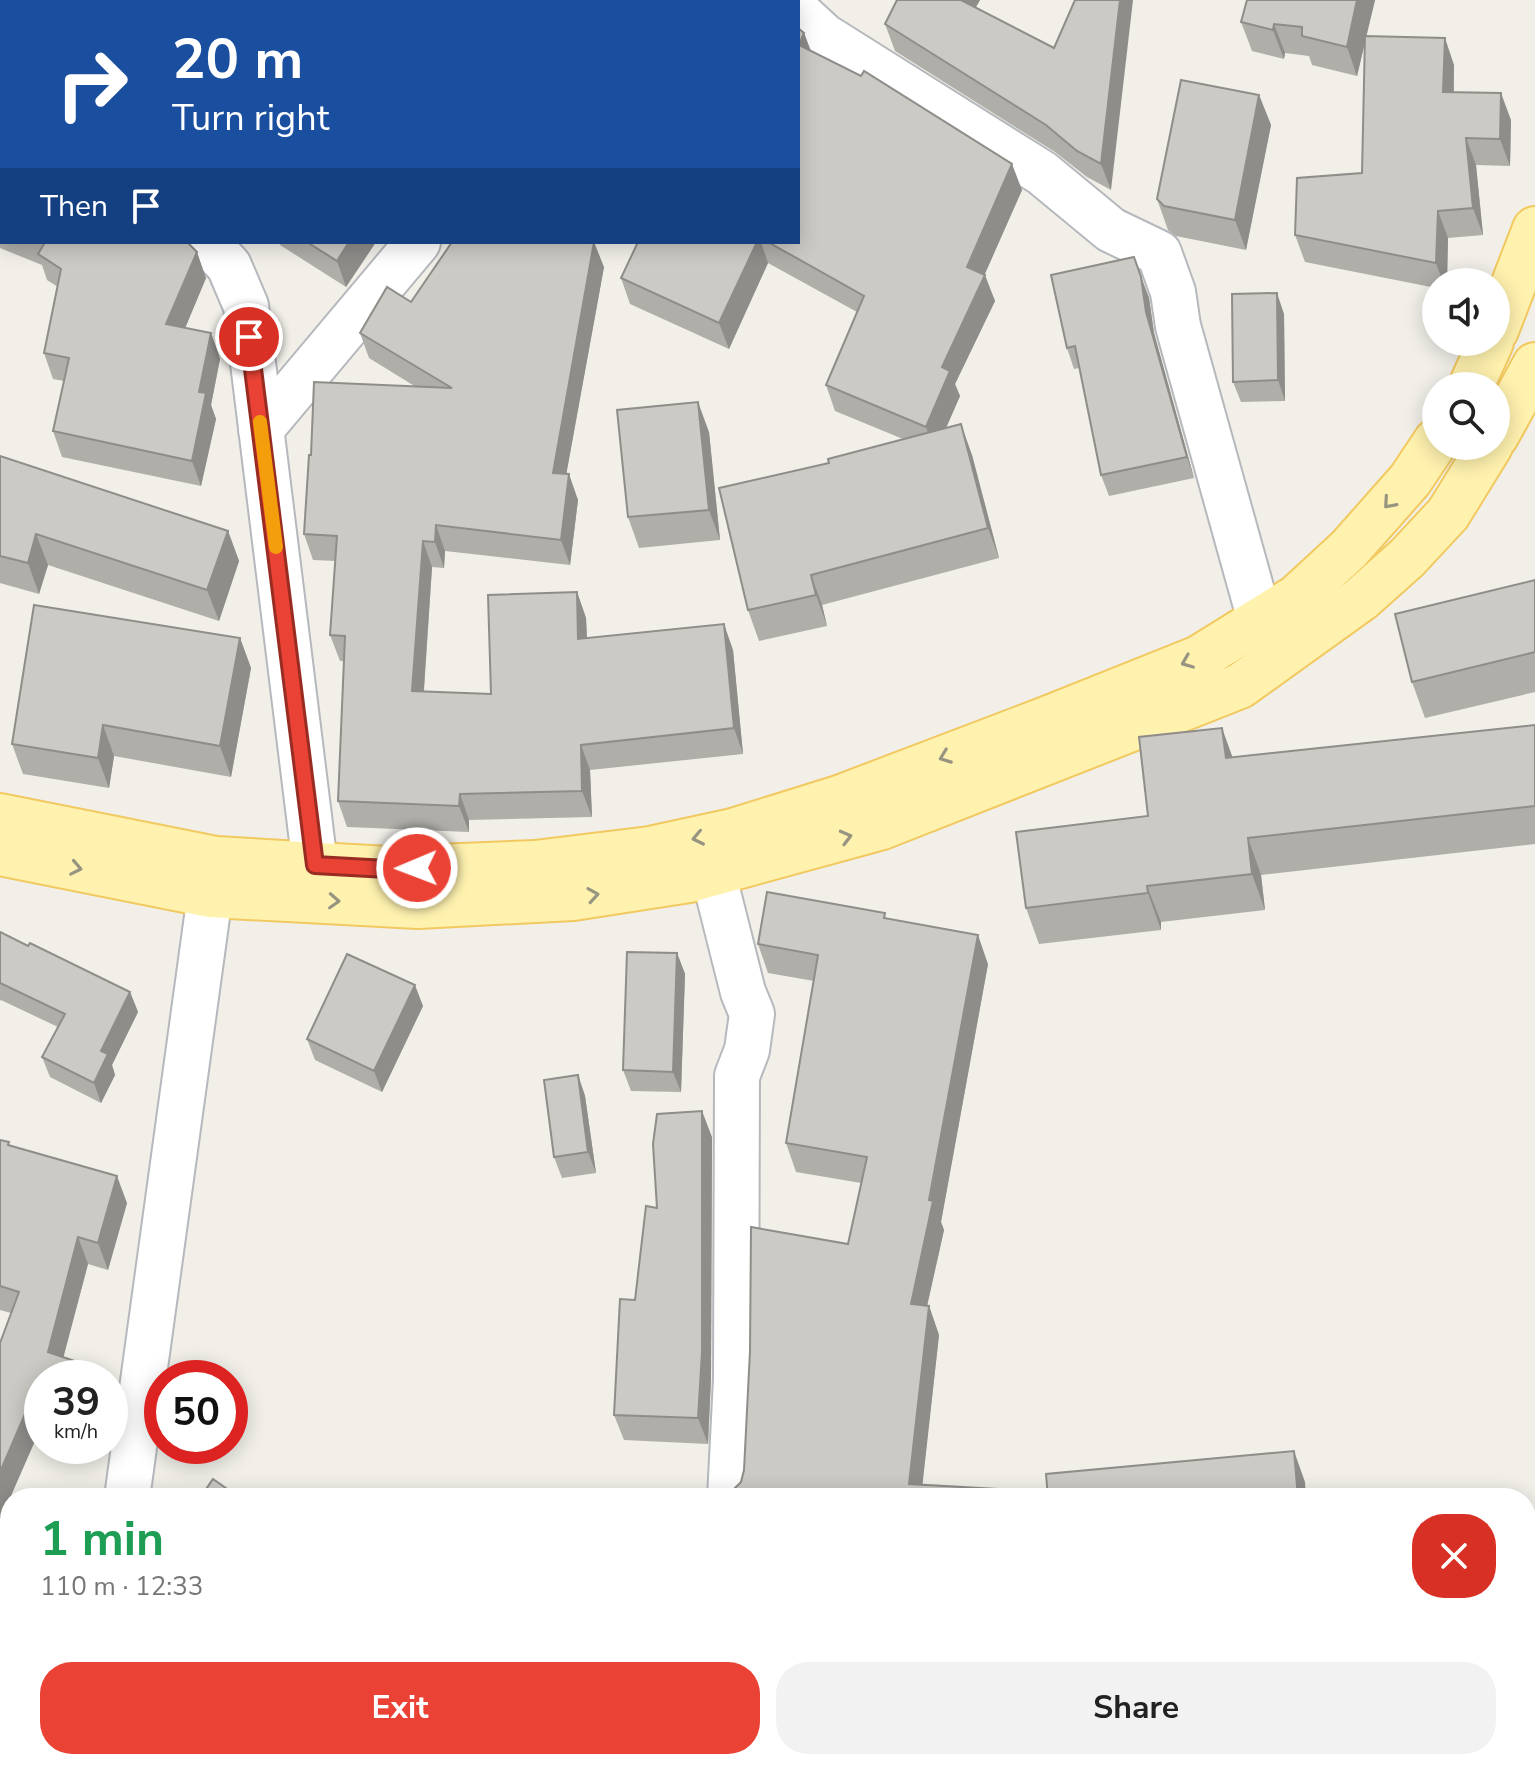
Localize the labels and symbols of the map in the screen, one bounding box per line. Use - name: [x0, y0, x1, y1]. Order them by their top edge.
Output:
- pin: [215, 303, 283, 371]
- one-way arrow: [1384, 494, 1399, 509]
- one-way arrow: [1181, 653, 1195, 669]
- one-way arrow: [938, 747, 952, 764]
- position arrow: [375, 826, 459, 910]
- one-way arrow: [692, 829, 705, 846]
- one-way arrow: [839, 830, 853, 846]
- one-way arrow: [69, 859, 83, 876]
- one-way arrow: [586, 887, 600, 904]
- one-way arrow: [328, 892, 341, 909]
- speed limit sign: 50: [144, 1360, 248, 1464]

